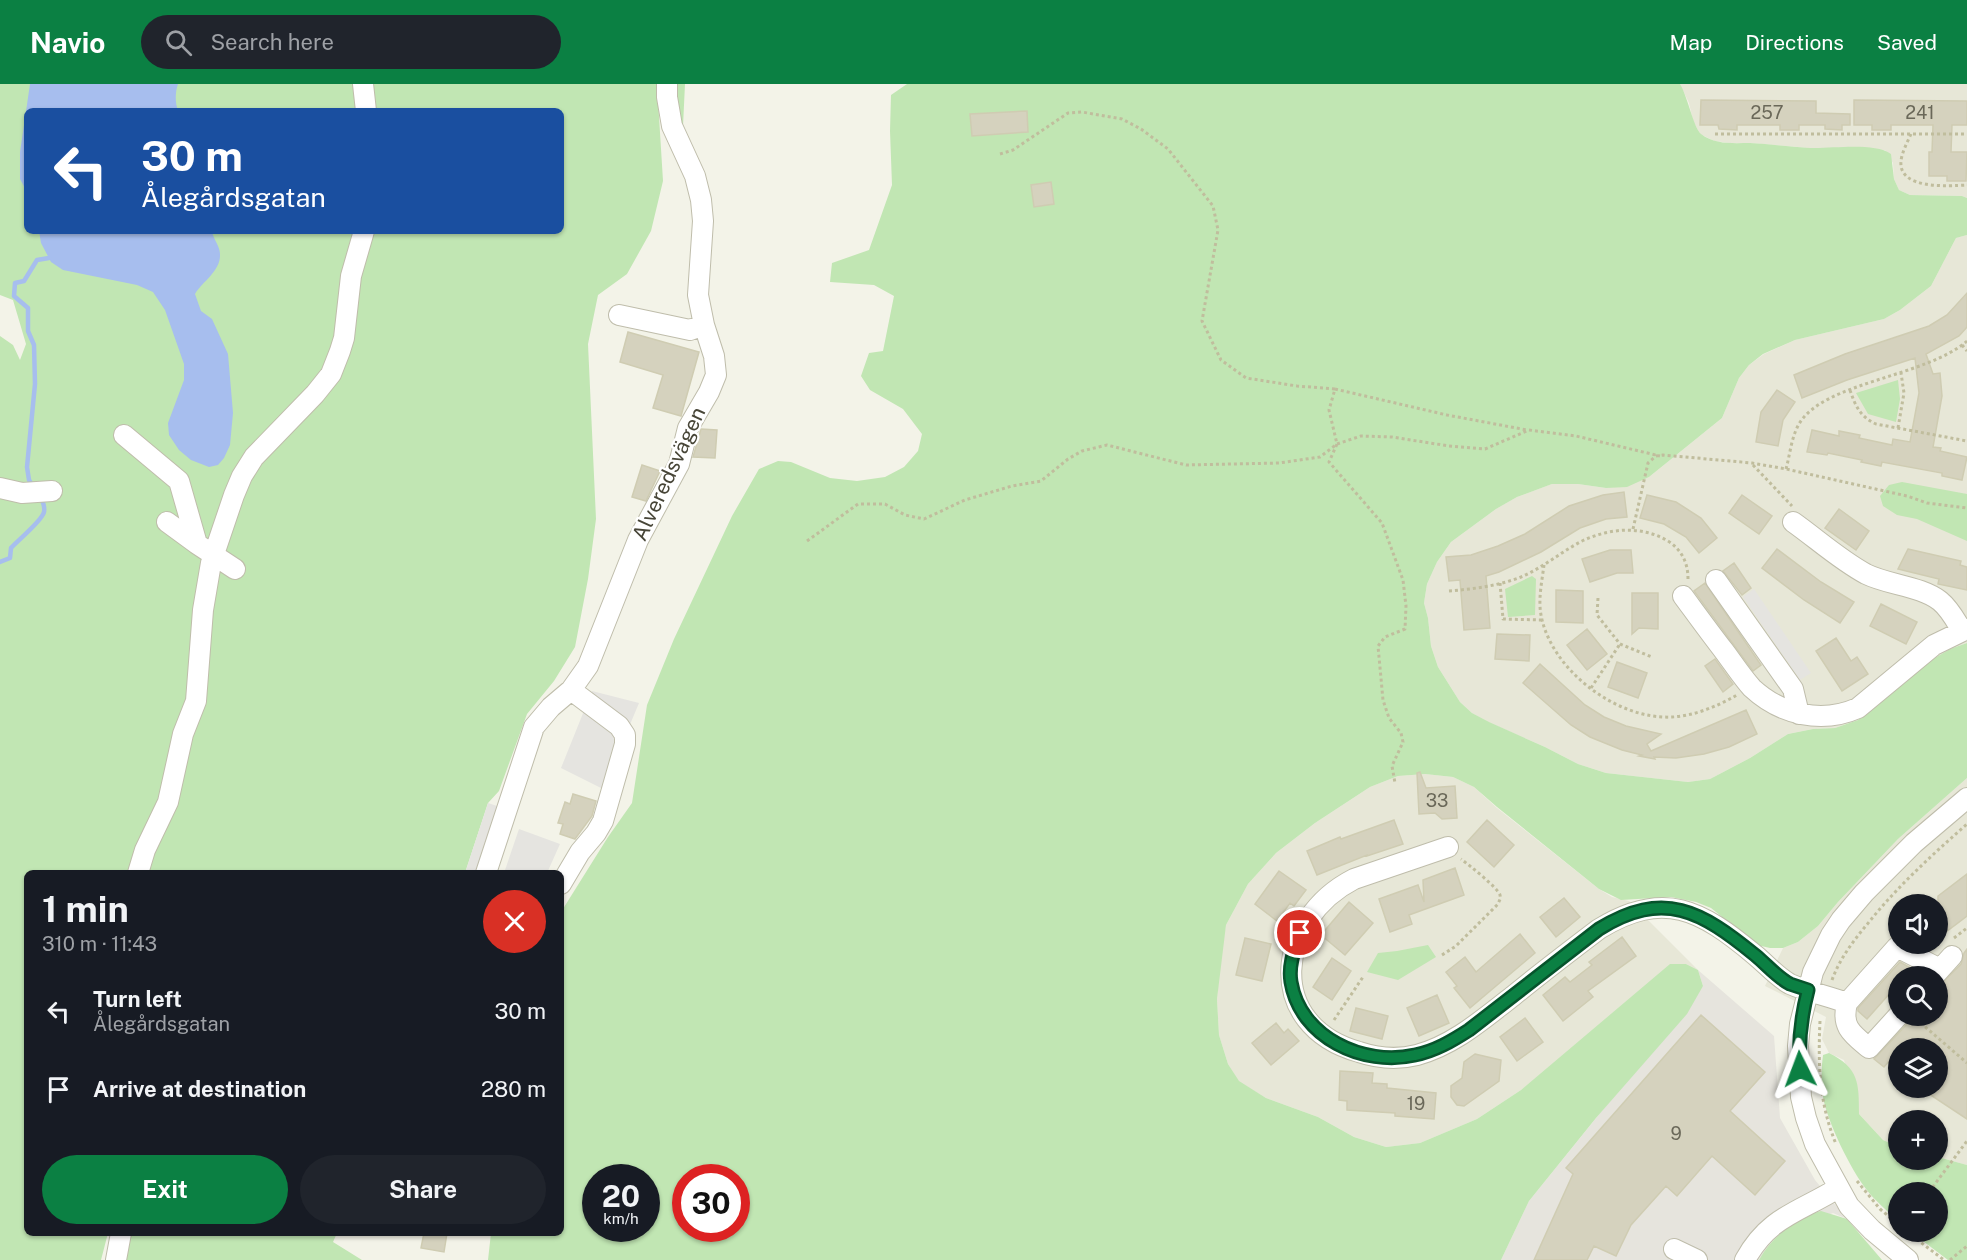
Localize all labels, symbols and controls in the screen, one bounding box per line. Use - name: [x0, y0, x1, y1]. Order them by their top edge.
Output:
- search box: [141, 15, 561, 69]
- text: Navio: [30, 26, 105, 59]
- icon: search: [162, 26, 195, 59]
- text: Search here: [210, 29, 334, 55]
- text: Map: [1670, 30, 1712, 55]
- text: Directions: [1745, 30, 1844, 55]
- text: Saved: [1877, 30, 1937, 55]
- house number: 257: [1750, 102, 1784, 123]
- house number: 241: [1905, 102, 1935, 123]
- text: 30 m: [141, 131, 243, 180]
- icon: left: [42, 132, 120, 210]
- text: Ålegårdsgatan: [141, 181, 326, 213]
- street label: Alveredsvägen: [627, 403, 710, 545]
- house number: 33: [1426, 790, 1448, 811]
- text: 1 min: [42, 888, 129, 930]
- button: close: [483, 890, 546, 953]
- map controls: [1888, 894, 1948, 1242]
- button: sound: [1888, 894, 1948, 954]
- pin: [1274, 907, 1325, 958]
- icon: arrive: [1283, 916, 1316, 949]
- text: 310 m · 11:43: [42, 932, 157, 956]
- button: search: [1888, 966, 1948, 1026]
- text: Turn left: [93, 986, 182, 1012]
- icon: left: [42, 995, 75, 1028]
- text: 30 m: [494, 998, 546, 1024]
- text: Ålegårdsgatan: [93, 1012, 230, 1036]
- position arrow: [1768, 1037, 1832, 1101]
- button: layers: [1888, 1038, 1948, 1098]
- icon: arrive: [42, 1073, 75, 1106]
- text: Arrive at destination: [93, 1076, 306, 1102]
- text: 280 m: [481, 1076, 546, 1102]
- house number: 19: [1407, 1093, 1425, 1114]
- button: +: [1888, 1110, 1948, 1170]
- house number: 9: [1670, 1123, 1682, 1144]
- button: Exit: [42, 1155, 288, 1224]
- button: Share: [300, 1155, 546, 1224]
- speed limit sign: 30: [672, 1164, 750, 1242]
- text: 20: [602, 1178, 640, 1214]
- button: −: [1888, 1182, 1948, 1242]
- text: km/h: [603, 1210, 639, 1227]

